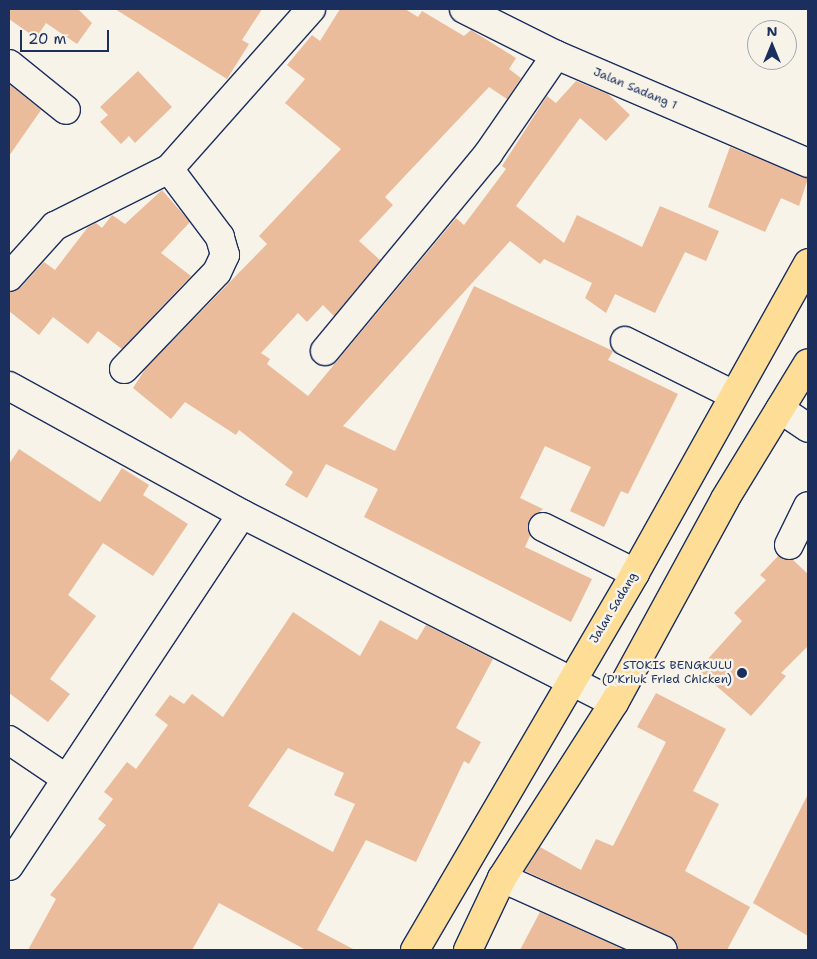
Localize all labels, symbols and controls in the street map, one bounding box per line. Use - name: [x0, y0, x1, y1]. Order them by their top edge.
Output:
- scale bar: [22, 20, 111, 52]
- north arrow: [747, 20, 797, 70]
- text: N: [766, 22, 778, 40]
- text: 20 m: [28, 29, 67, 49]
- street label: Jalan Sadang 1: [591, 65, 679, 113]
- street label: Jalan Sadang: [587, 570, 641, 646]
- place label: STOKIS BENGKULU (D'Kriuk Fried Chicken): [602, 659, 732, 687]
- marker: STOKIS BENGKULU (D'Kriuk Fried Chicken): [736, 667, 748, 679]

